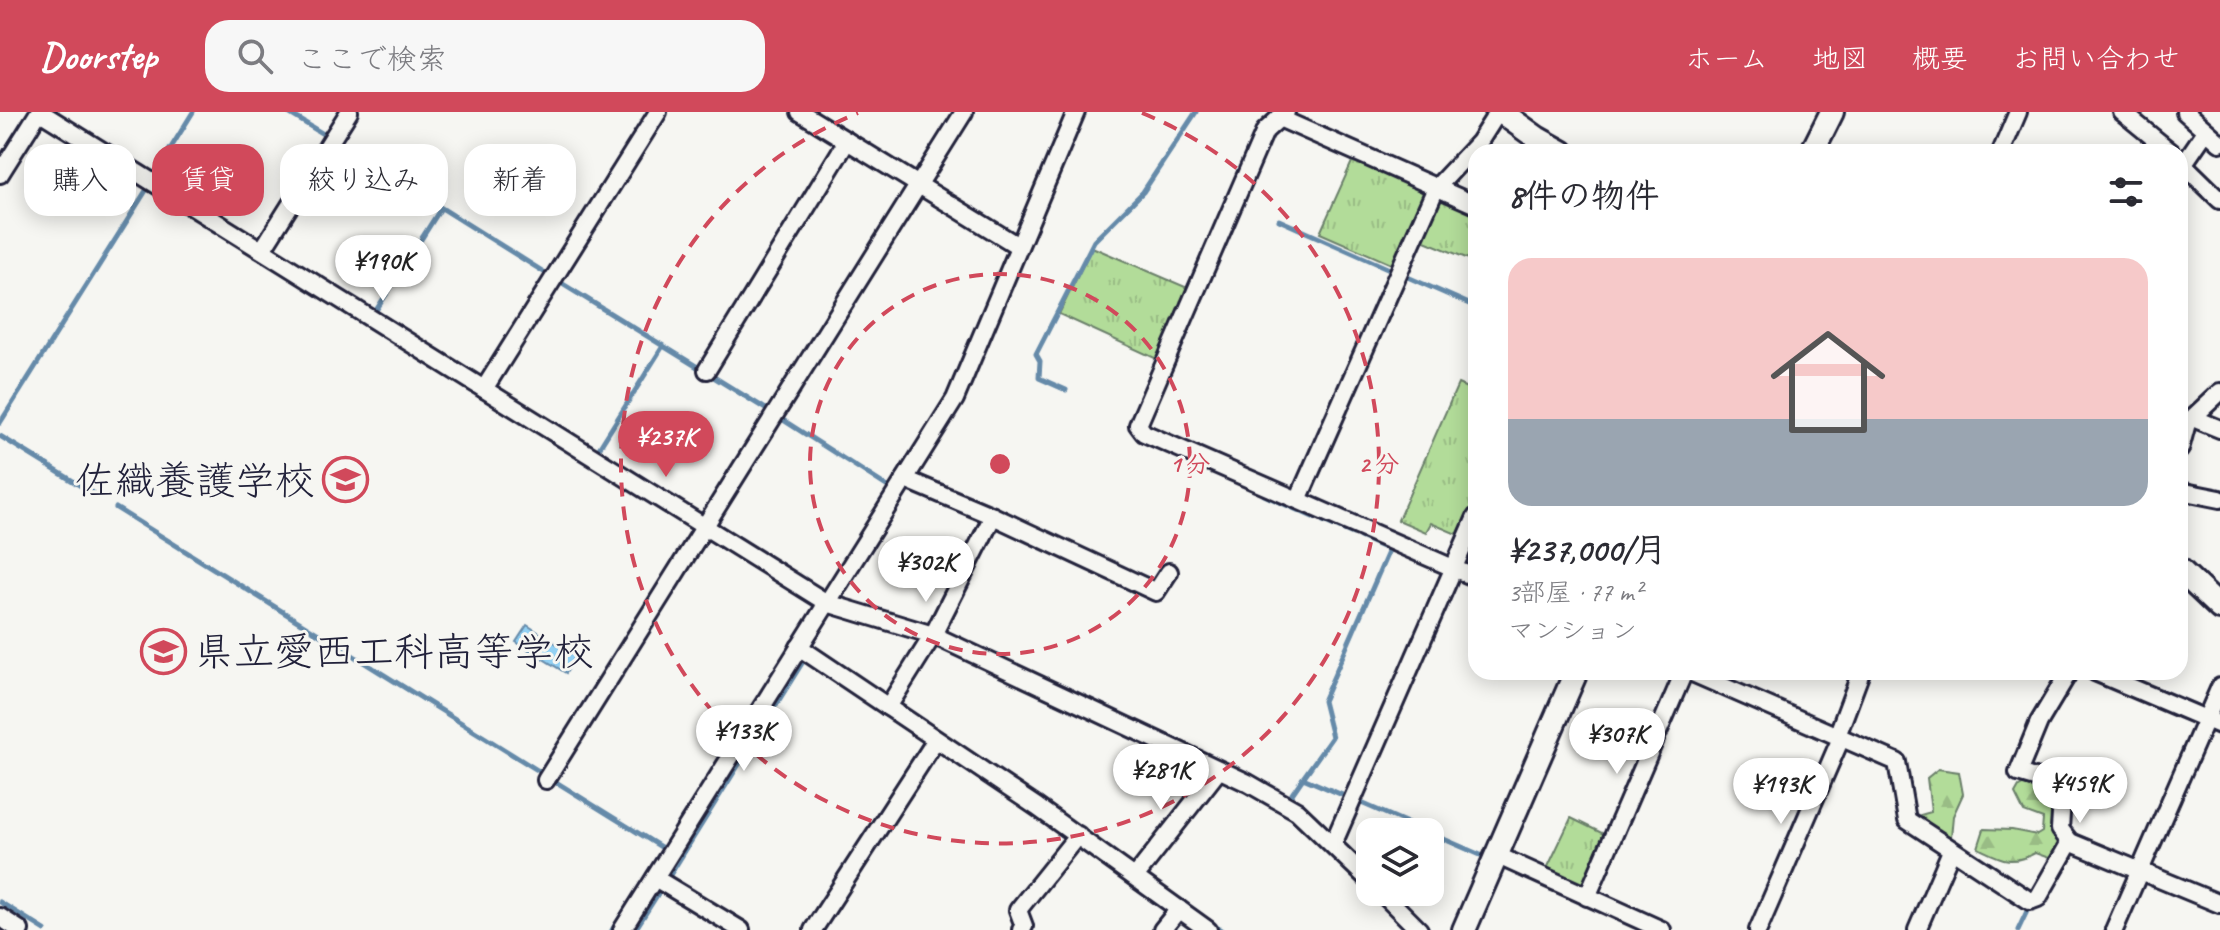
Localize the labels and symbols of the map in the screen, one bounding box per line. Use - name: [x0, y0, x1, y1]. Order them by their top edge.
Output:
- pin: ¥190K: [327, 235, 439, 303]
- pin: ¥237K: [610, 411, 722, 479]
- text: 1 分: [1170, 449, 1210, 479]
- text: 2 分: [1359, 449, 1399, 479]
- centre of rings: [986, 450, 1014, 478]
- place label: 佐織養護学校: [75, 456, 315, 506]
- school or university icon: 佐織養護学校: [322, 456, 370, 504]
- pin: ¥302K: [870, 536, 982, 604]
- school or university icon: 県立愛西工科高等学校: [139, 627, 187, 675]
- place label: 県立愛西工科高等学校: [194, 627, 594, 677]
- pin: ¥133K: [688, 705, 800, 773]
- pin: ¥307K: [1561, 708, 1673, 776]
- pin: ¥281K: [1105, 744, 1217, 812]
- pin: ¥459K: [2024, 757, 2136, 825]
- pin: ¥193K: [1725, 758, 1837, 826]

